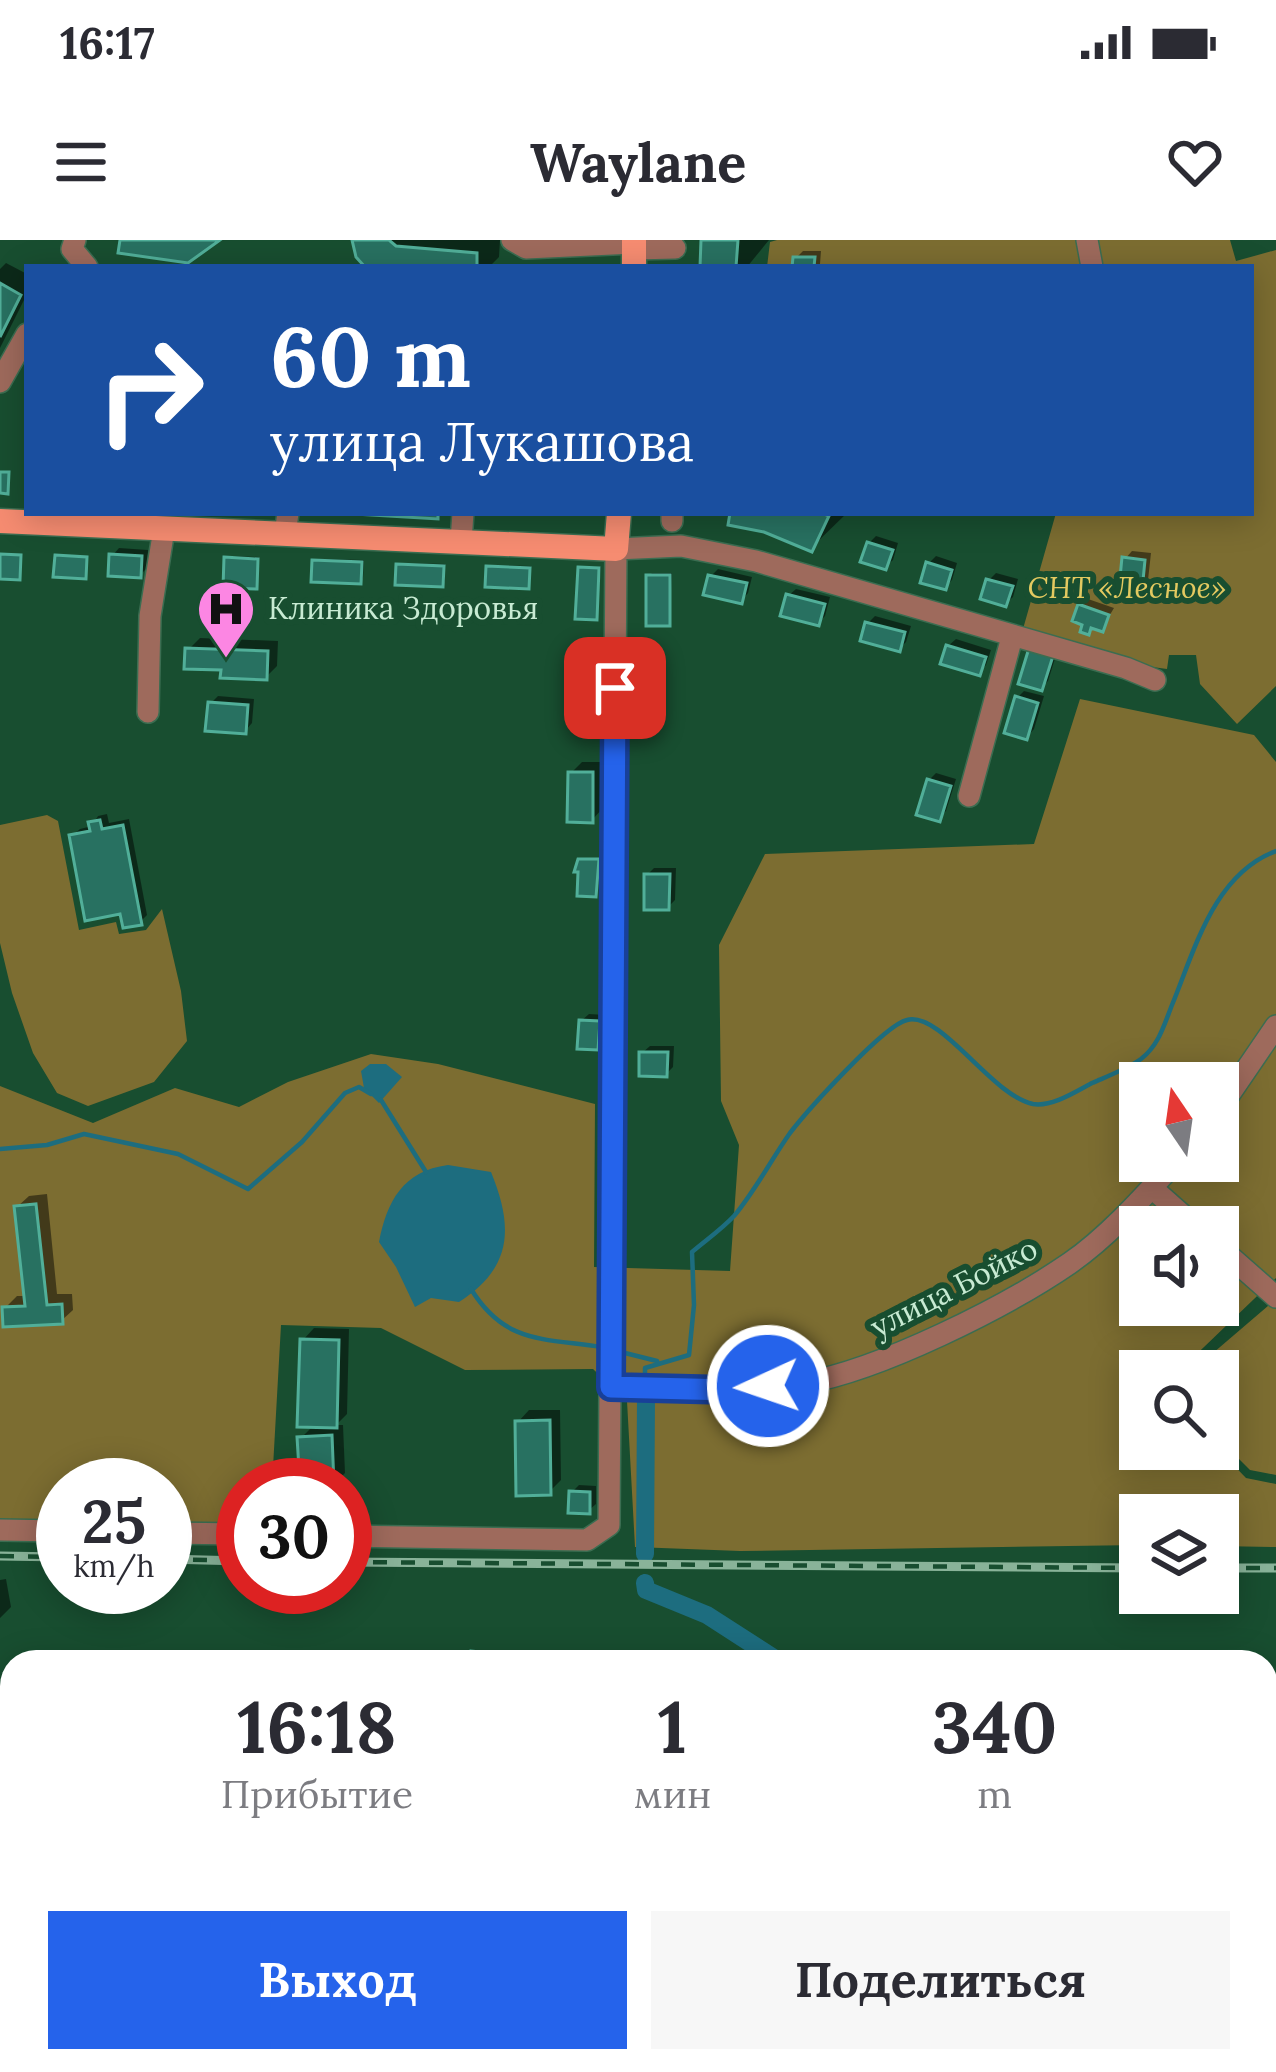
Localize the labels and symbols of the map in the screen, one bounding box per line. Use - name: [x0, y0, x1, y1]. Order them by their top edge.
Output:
- park label: СНТ «Лесное»: [1028, 568, 1226, 606]
- hospital icon: Клиника Здоровья: [195, 578, 257, 660]
- place label: Клиника Здоровья: [268, 589, 538, 627]
- pin: [564, 637, 666, 739]
- north arrow: [1119, 1062, 1239, 1182]
- street label: улица Бойко: [864, 1229, 1044, 1346]
- position arrow: [705, 1323, 831, 1449]
- speed limit sign: 30: [216, 1458, 372, 1614]

